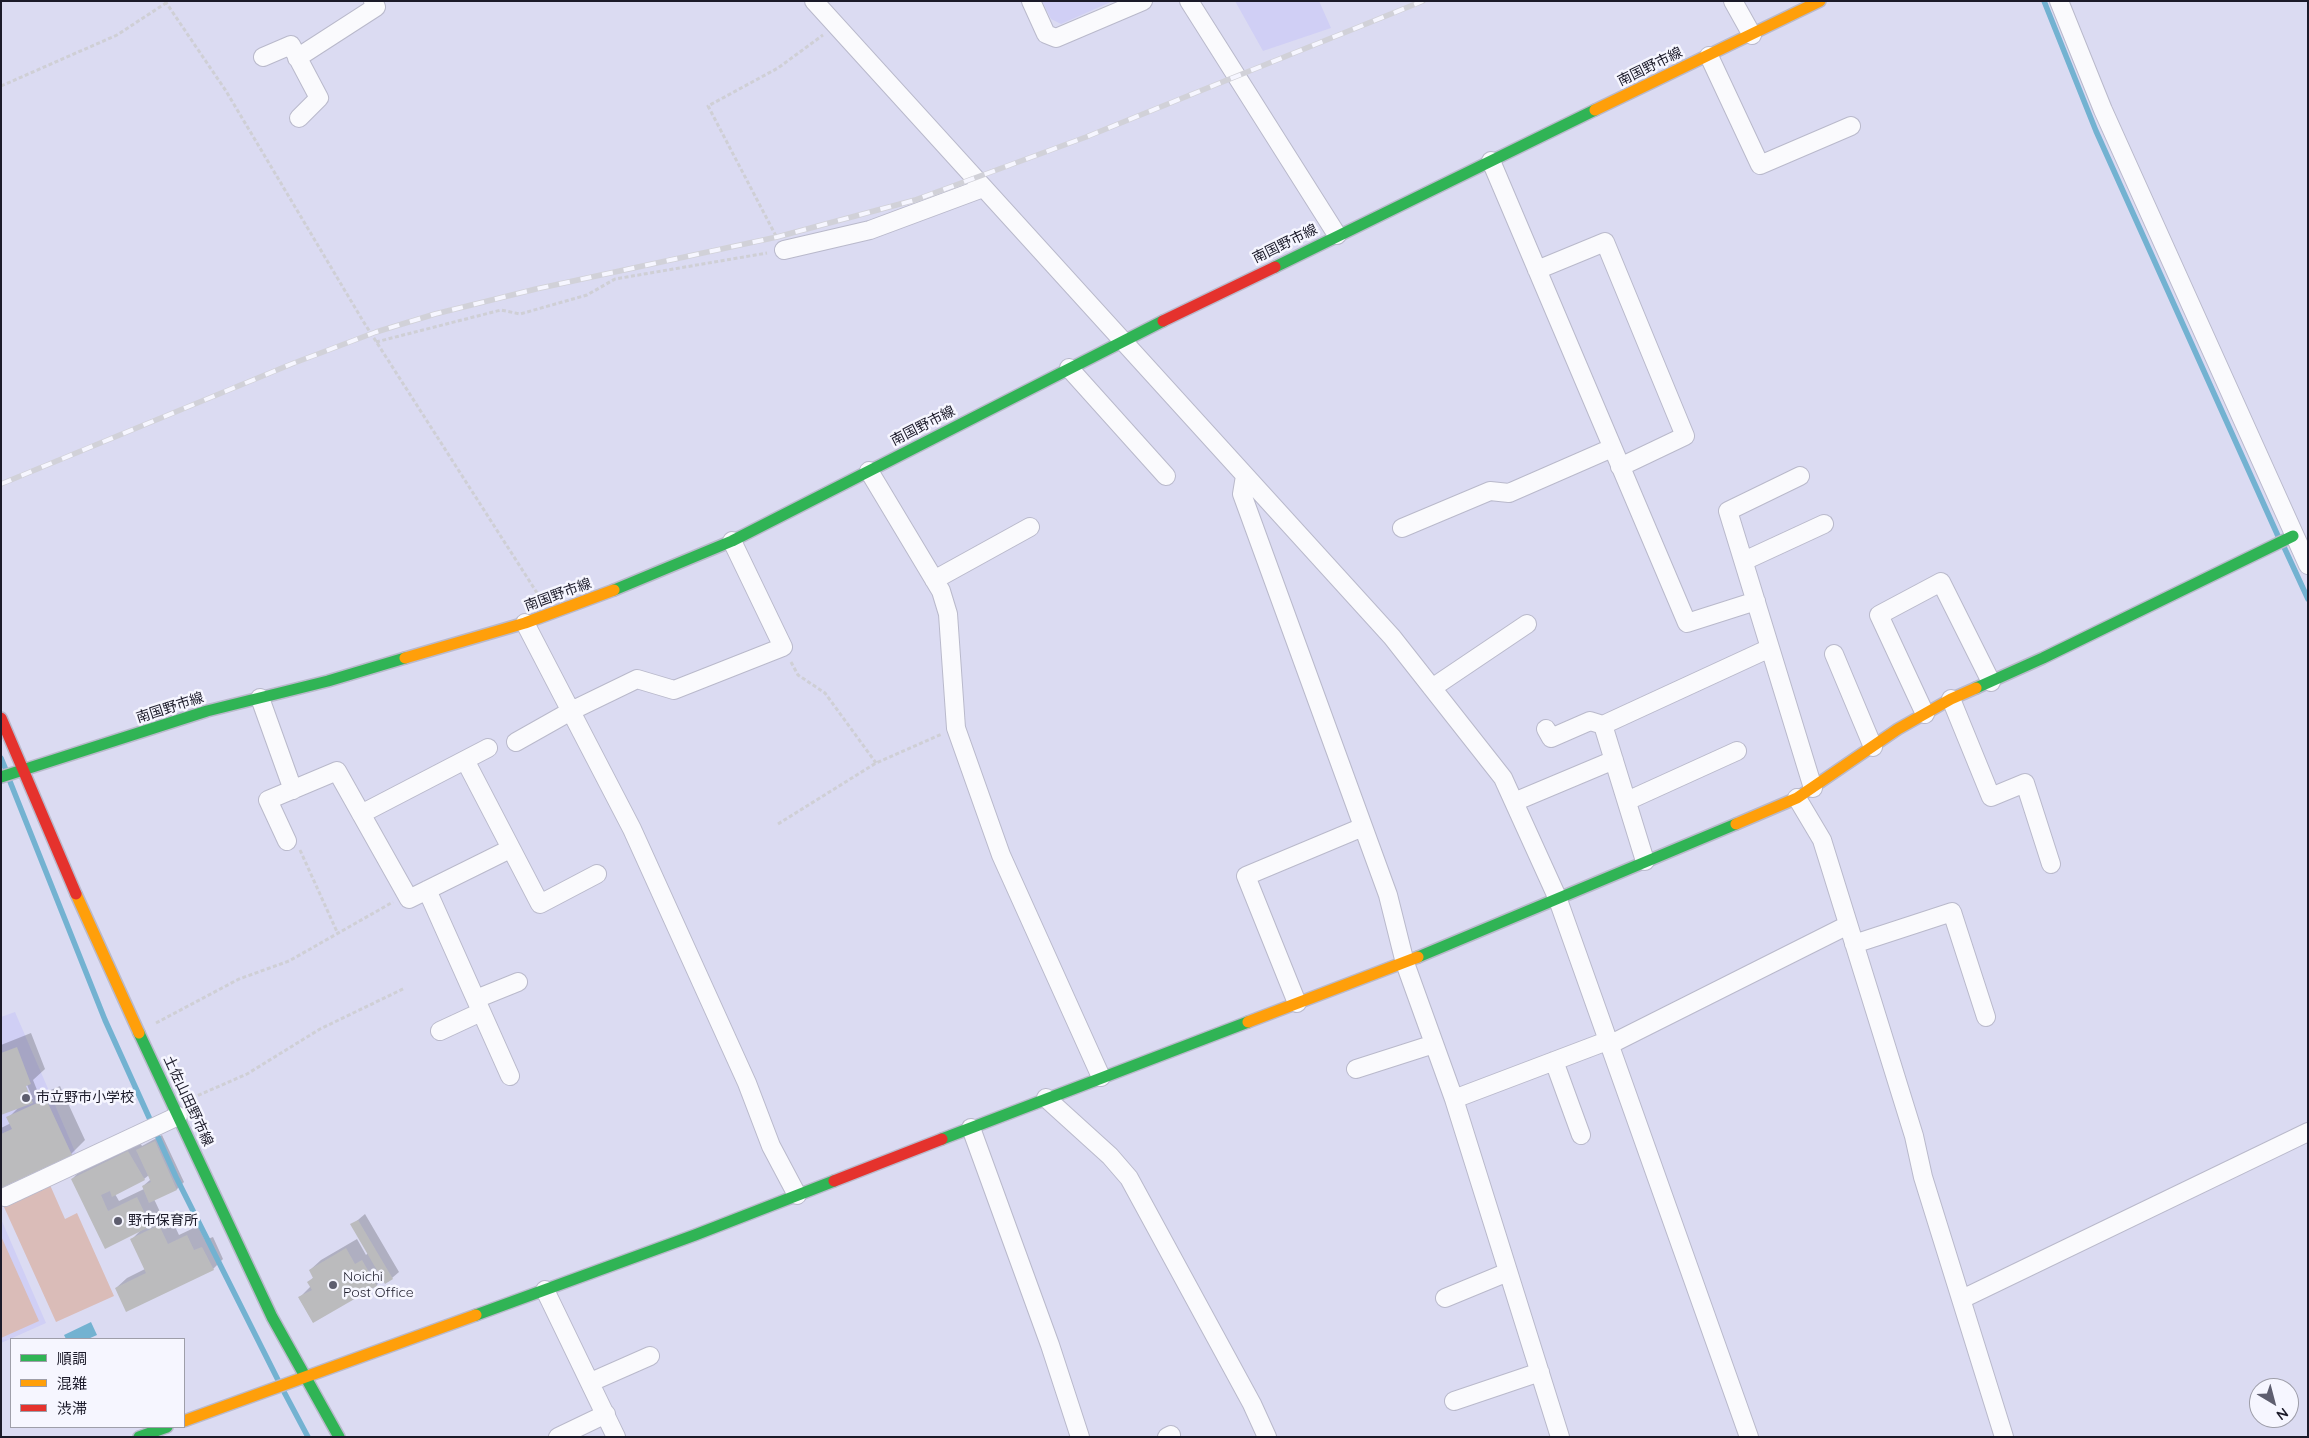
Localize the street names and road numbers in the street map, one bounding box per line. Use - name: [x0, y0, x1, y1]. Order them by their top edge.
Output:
- street label: 南国野市線: [1615, 44, 1685, 90]
- street label: 南国野市線: [1250, 221, 1320, 267]
- street label: 南国野市線: [888, 403, 958, 449]
- street label: 南国野市線: [522, 575, 594, 615]
- street label: 南国野市線: [134, 689, 206, 727]
- street label: 土佐山田野市線: [160, 1053, 216, 1149]

